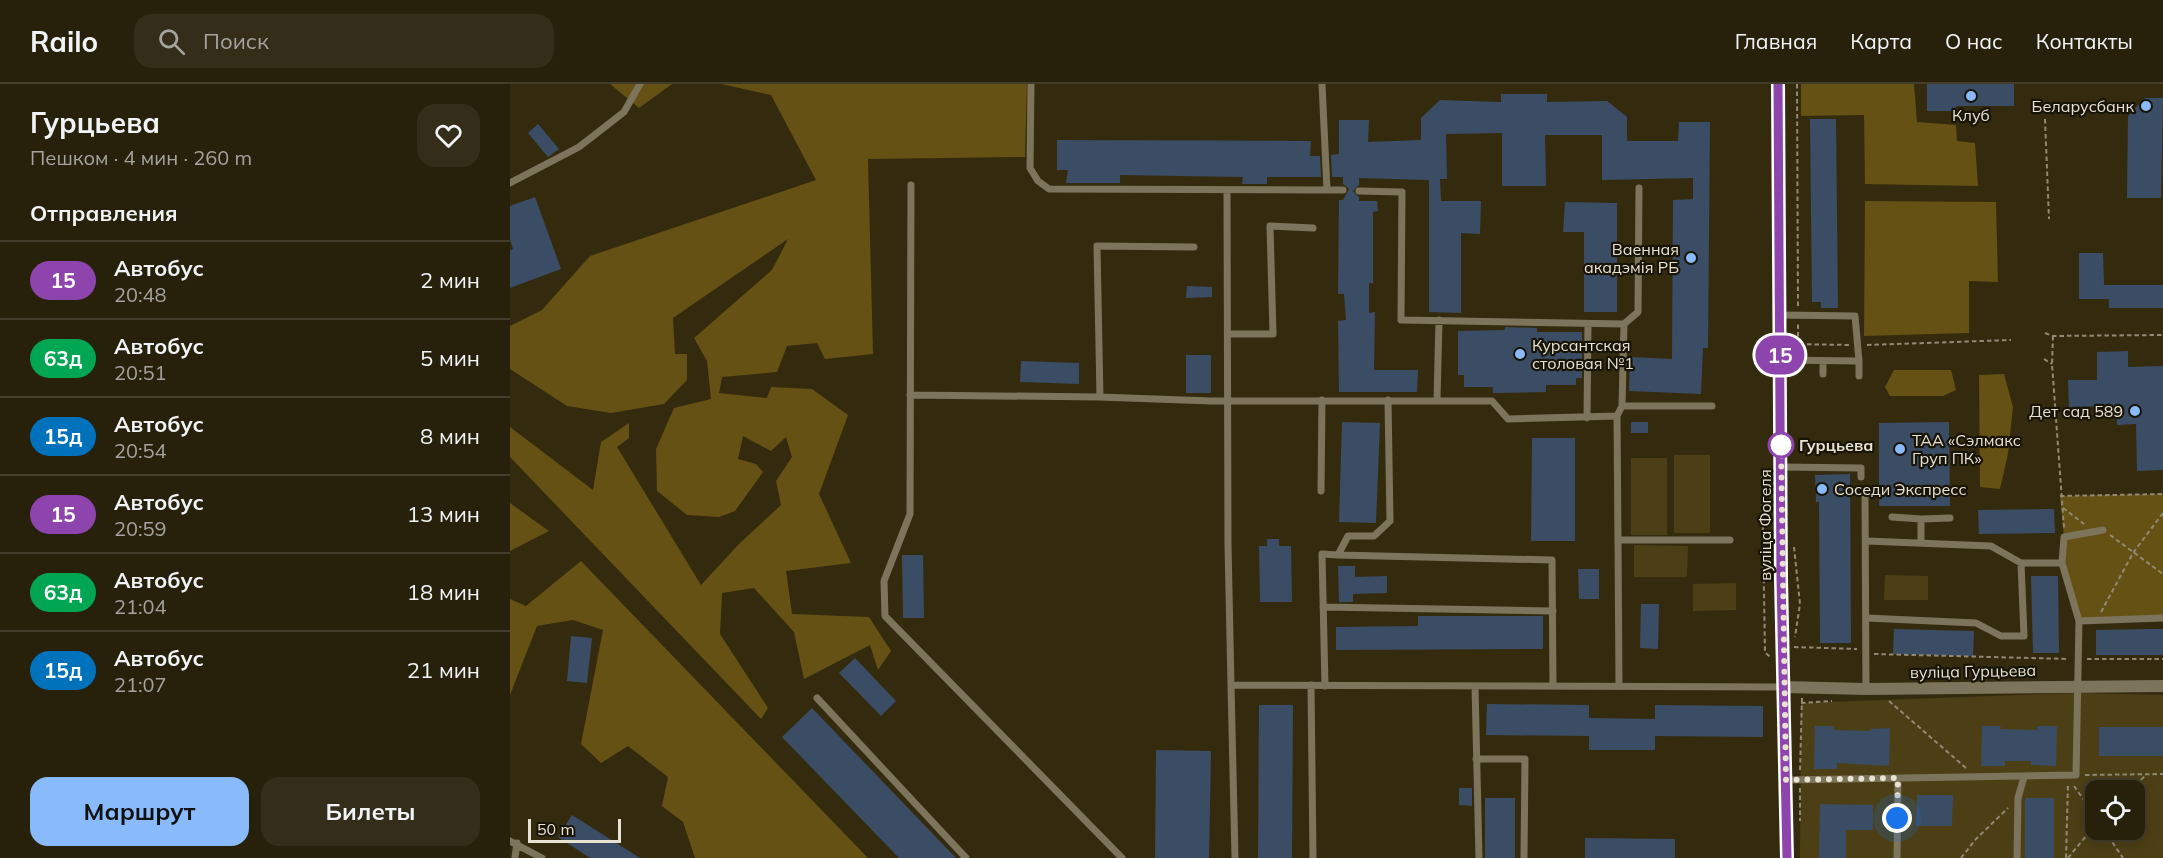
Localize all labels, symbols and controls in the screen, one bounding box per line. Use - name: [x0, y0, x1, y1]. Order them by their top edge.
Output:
- search box: [134, 14, 554, 68]
- text: Railo: [30, 24, 98, 59]
- icon: search: [155, 25, 188, 58]
- text: Поиск: [203, 27, 269, 55]
- text: Главная: [1735, 28, 1817, 54]
- text: Карта: [1850, 28, 1912, 54]
- text: О нас: [1945, 28, 2003, 54]
- text: Контакты: [2036, 28, 2133, 54]
- marker: Клуб: [1964, 89, 1978, 103]
- place label: Беларусбанк: [2032, 96, 2134, 116]
- marker: Беларусбанк: [2139, 99, 2153, 113]
- button: heart: [417, 104, 480, 167]
- text: Гурцьева: [30, 105, 160, 140]
- place label: Клуб: [1952, 105, 1990, 125]
- text: Пешком · 4 мин · 260 m: [30, 145, 252, 170]
- text: Отправления: [30, 199, 178, 227]
- place label: Ваенная акадэмія РБ: [1584, 239, 1679, 277]
- marker: Ваенная акадэмія РБ: [1684, 251, 1698, 265]
- text: Автобус: [114, 254, 204, 282]
- text: 2 мин: [420, 266, 480, 294]
- text: 15: [50, 267, 76, 293]
- text: 20:48: [114, 282, 167, 307]
- text: Автобус: [114, 332, 204, 360]
- place label: Курсантская столовая №1: [1532, 335, 1634, 373]
- line badge: 15: [1753, 336, 1807, 374]
- text: 15: [1767, 342, 1793, 368]
- text: 5 мин: [420, 344, 480, 372]
- text: 63д: [44, 345, 82, 371]
- marker: Курсантская столовая №1: [1513, 347, 1527, 361]
- text: 20:51: [114, 360, 167, 385]
- place label: Дет сад 589: [2029, 401, 2123, 421]
- marker: Дет сад 589: [2128, 404, 2142, 418]
- text: Автобус: [114, 410, 204, 438]
- text: 8 мин: [420, 422, 480, 450]
- text: 15д: [44, 423, 82, 449]
- place label: ТАА «Сэлмакс Груп ПК»: [1912, 430, 2021, 468]
- marker: Гурцьева: [1768, 432, 1794, 458]
- place label: Гурцьева: [1799, 435, 1873, 455]
- text: 20:54: [114, 438, 167, 463]
- marker: ТАА «Сэлмакс Груп ПК»: [1893, 442, 1907, 456]
- street label: вуліца Фогеля: [1755, 469, 1775, 581]
- place label: Соседи Экспресс: [1834, 479, 1966, 499]
- marker: Соседи Экспресс: [1815, 482, 1829, 496]
- text: Автобус: [114, 488, 204, 516]
- text: 13 мин: [407, 500, 480, 528]
- text: 15: [50, 501, 76, 527]
- text: 20:59: [114, 516, 167, 541]
- text: Автобус: [114, 566, 204, 594]
- text: 18 мин: [407, 578, 480, 606]
- text: 63д: [44, 579, 82, 605]
- text: 21:04: [114, 594, 167, 619]
- text: Автобус: [114, 644, 204, 672]
- text: 21 мин: [407, 656, 480, 684]
- text: 15д: [44, 657, 82, 683]
- street label: вуліца Гурцьева: [1910, 660, 2036, 682]
- text: 21:07: [114, 672, 167, 697]
- button: Маршрут: [30, 777, 249, 846]
- button: Билеты: [261, 777, 480, 846]
- map controls: [2085, 780, 2145, 840]
- button: locate: [2085, 780, 2145, 840]
- your location: [1882, 803, 1912, 833]
- scale bar: [528, 816, 621, 844]
- text: 50 m: [537, 819, 574, 839]

